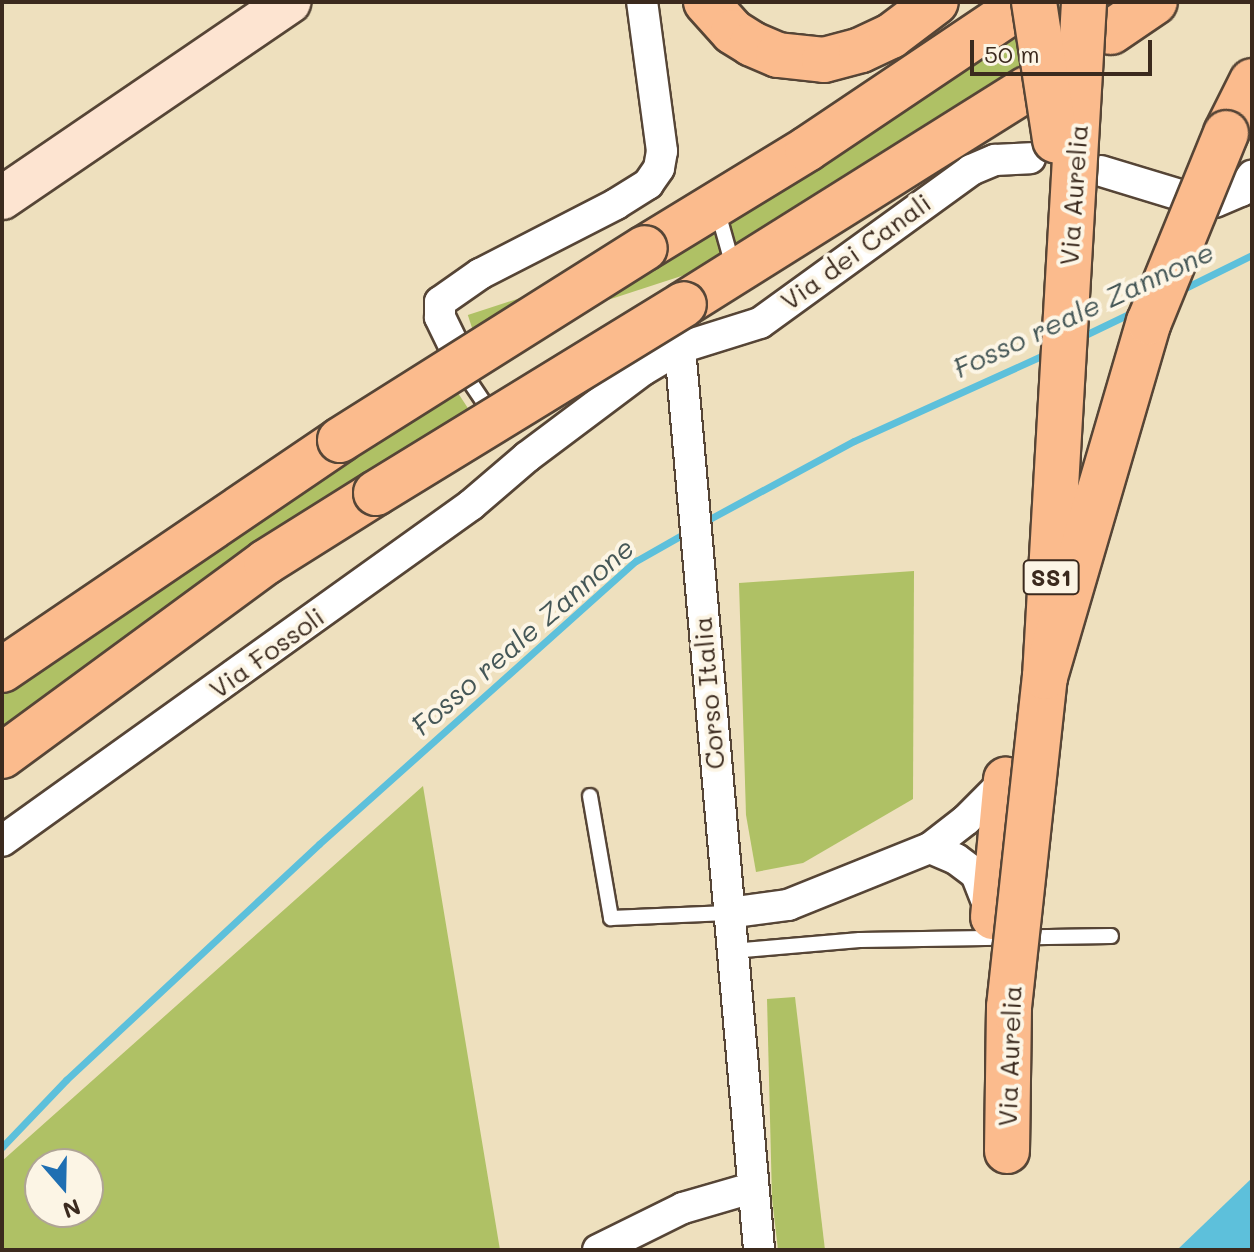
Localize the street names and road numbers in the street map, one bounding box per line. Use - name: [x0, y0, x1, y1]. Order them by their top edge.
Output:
- street label: Via Aurelia: [1054, 123, 1094, 267]
- street label: Via dei Canali: [775, 187, 937, 317]
- road number: SS1: [1021, 557, 1081, 597]
- street label: Via Fossoli: [203, 601, 331, 705]
- street label: Corso Italia: [687, 615, 731, 771]
- street label: Via Aurelia: [992, 985, 1028, 1127]

